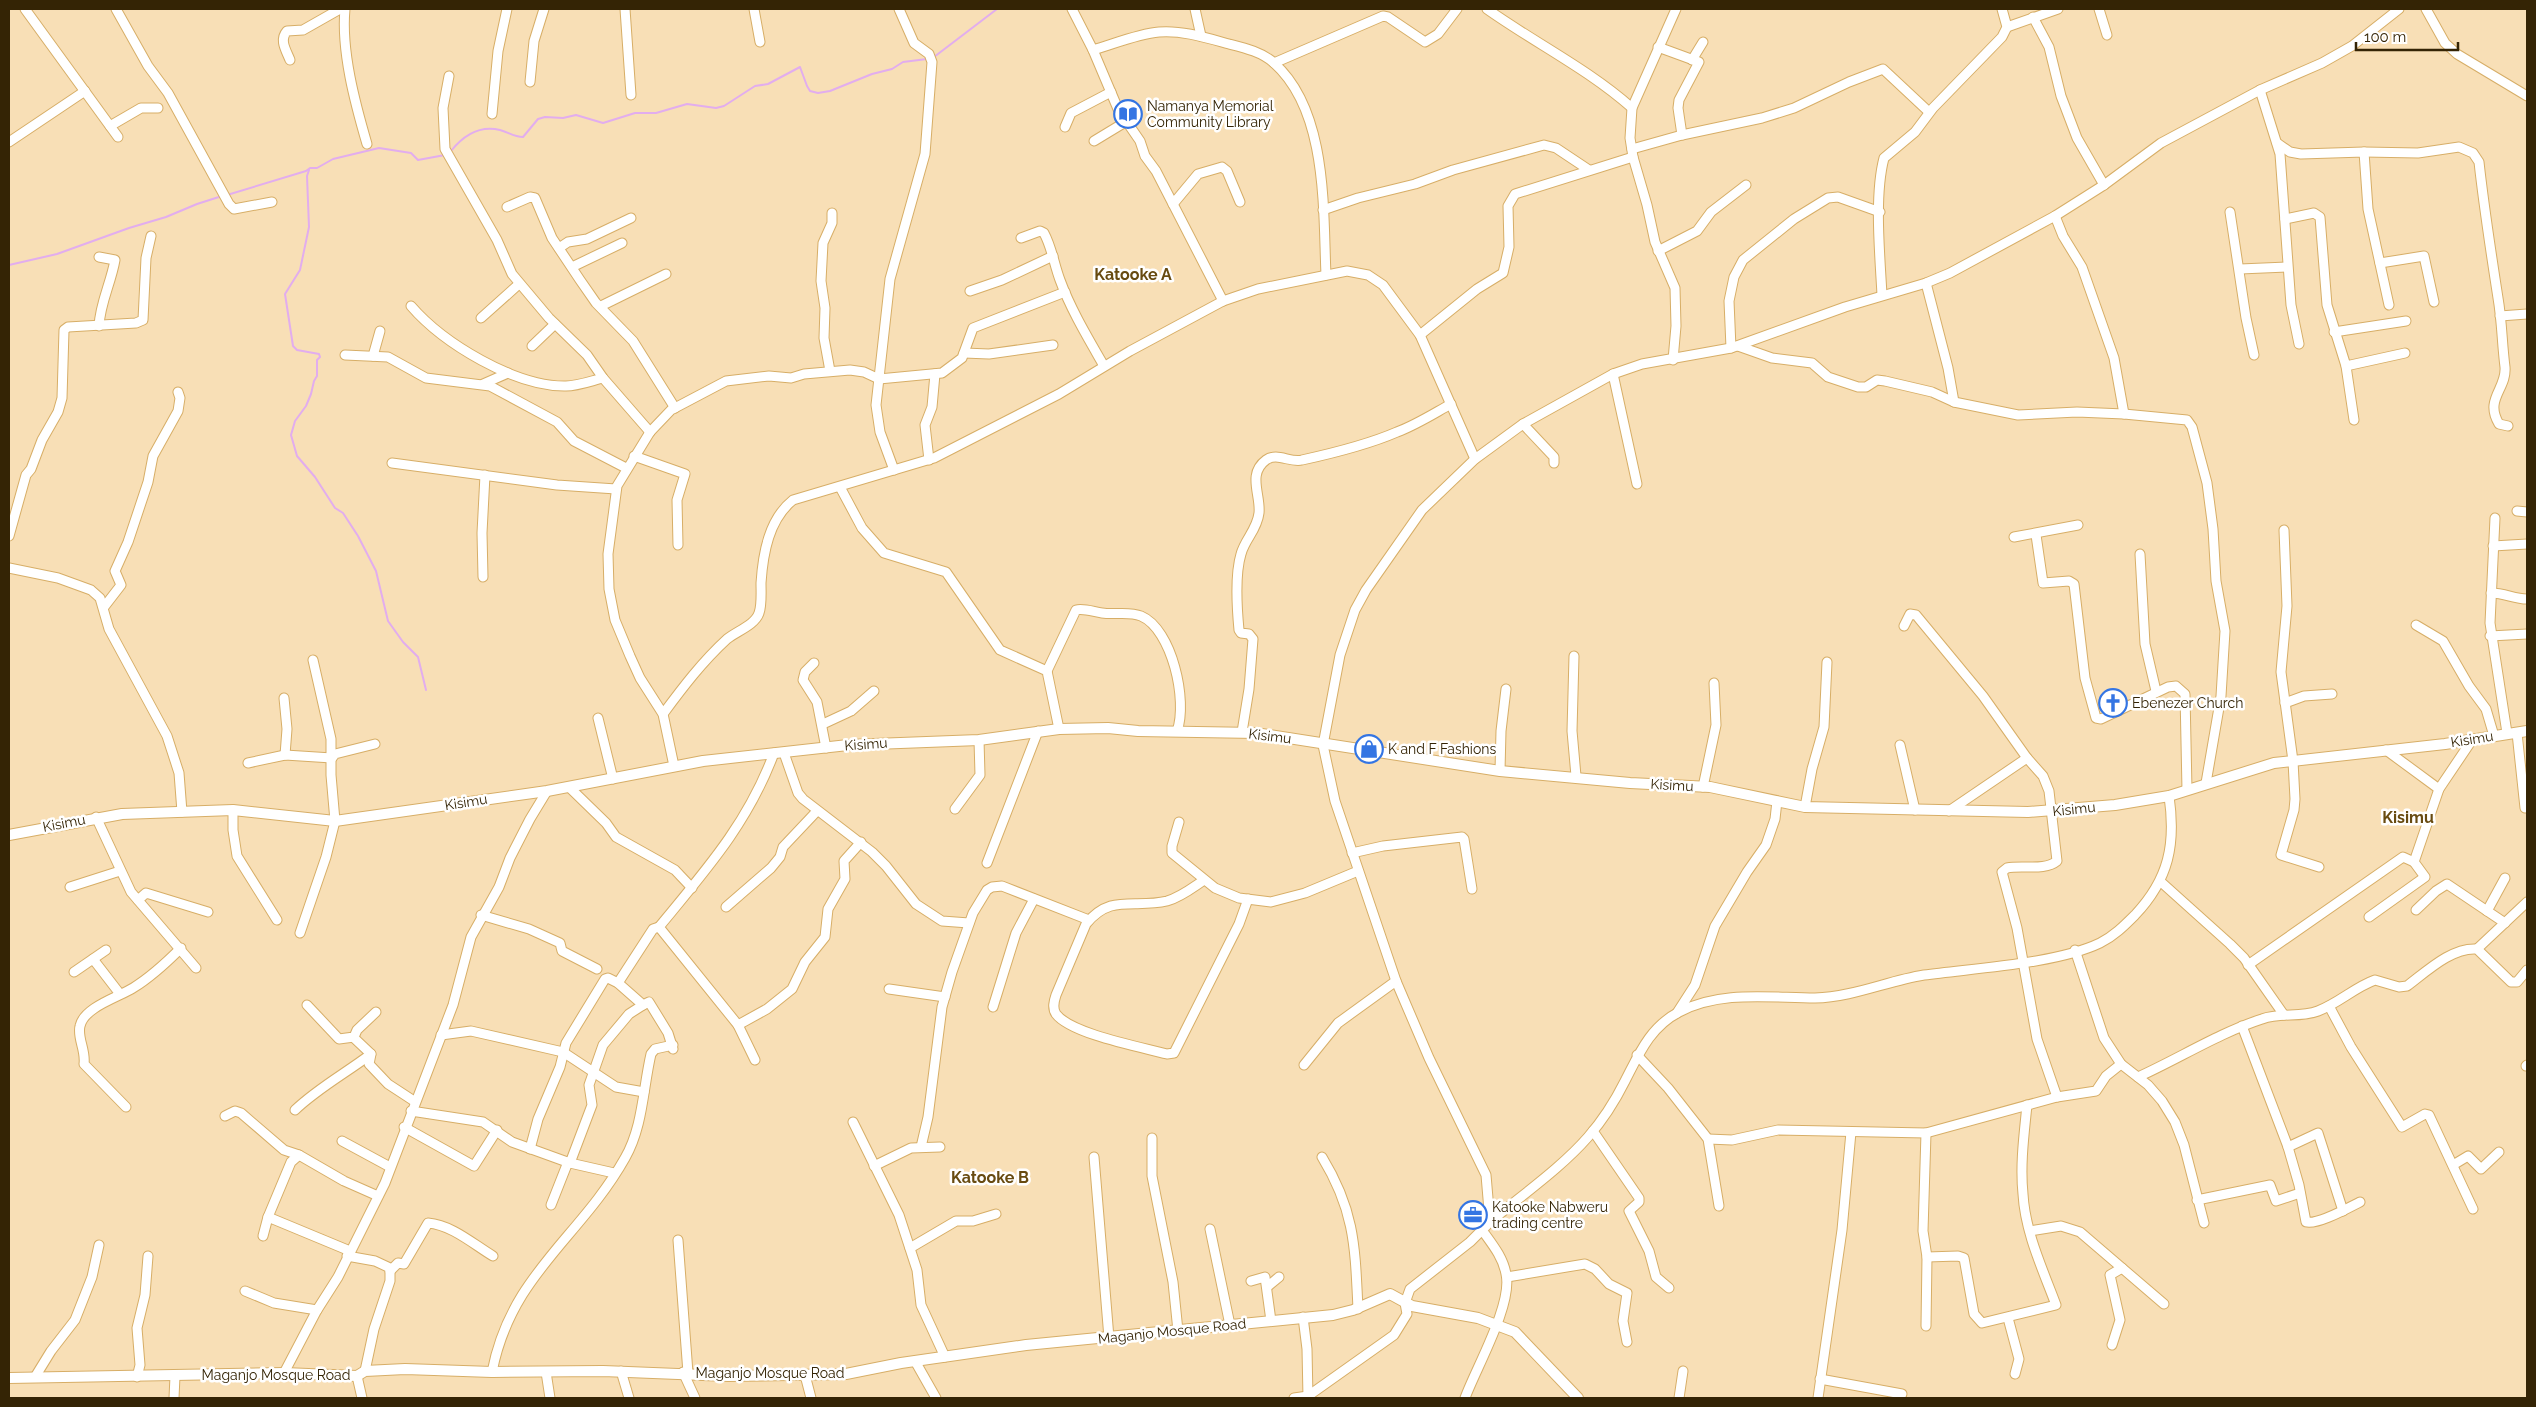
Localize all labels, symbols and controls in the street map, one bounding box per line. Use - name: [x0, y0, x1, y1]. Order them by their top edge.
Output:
- scale bar: [2356, 20, 2458, 52]
- text: 100 m: [2364, 28, 2406, 46]
- place label: Namanya Memorial Community Library: [1147, 98, 1274, 130]
- library icon: Namanya Memorial Community Library: [1113, 99, 1143, 129]
- district label: Katooke A: [1094, 265, 1172, 284]
- church icon: Ebenezer Church: [2098, 688, 2128, 718]
- place label: Ebenezer Church: [2132, 695, 2243, 711]
- street label: Kisimu: [1248, 725, 1292, 747]
- street label: Kisimu: [2449, 728, 2495, 750]
- shop icon: K and F Fashions: [1354, 734, 1384, 764]
- street label: Kisimu: [844, 735, 888, 753]
- place label: K and F Fashions: [1388, 741, 1496, 757]
- street label: Kisimu: [1650, 776, 1694, 794]
- street label: Kisimu: [443, 791, 489, 813]
- street label: Kisimu: [2052, 799, 2096, 819]
- district label: Kisimu: [2382, 808, 2434, 827]
- street label: Kisimu: [41, 811, 87, 835]
- district label: Katooke B: [951, 1168, 1029, 1187]
- place label: Katooke Nabweru trading centre: [1492, 1199, 1608, 1231]
- office icon: Katooke Nabweru trading centre: [1458, 1200, 1488, 1230]
- street label: Maganjo Mosque Road: [1097, 1315, 1247, 1347]
- street label: Maganjo Mosque Road: [696, 1365, 844, 1381]
- street label: Maganjo Mosque Road: [202, 1367, 350, 1383]

